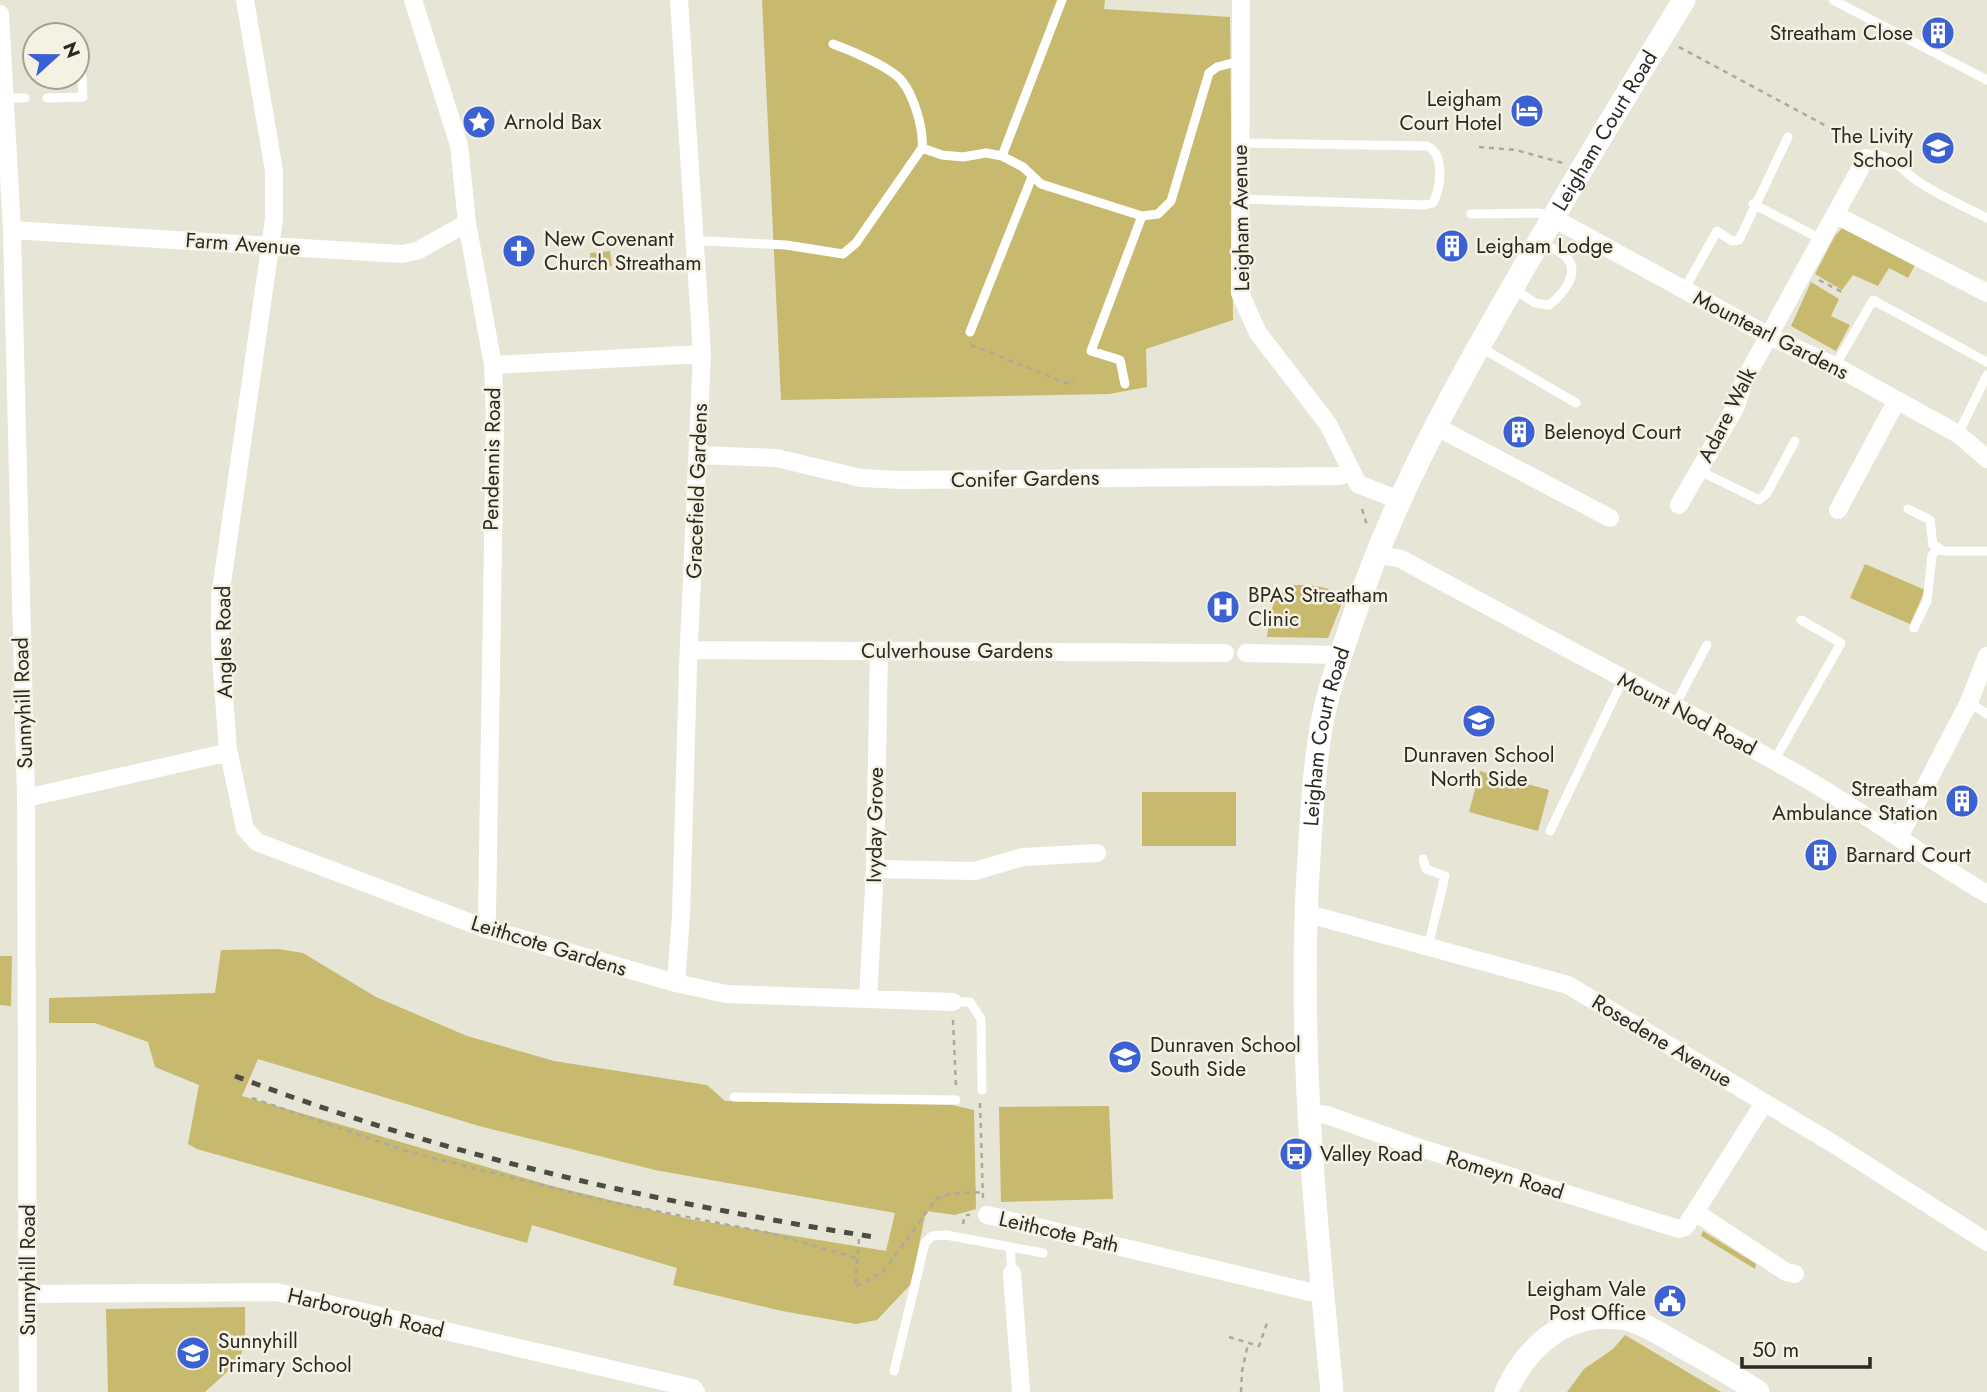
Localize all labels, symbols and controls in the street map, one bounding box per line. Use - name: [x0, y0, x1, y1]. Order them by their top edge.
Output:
- building icon: Streatham Close: [1919, 14, 1957, 52]
- place label: Streatham Close: [1770, 18, 1913, 48]
- north arrow: [21, 21, 91, 91]
- text: N: [56, 38, 87, 62]
- street label: Leigham Court Road: [1545, 45, 1665, 217]
- place label: Leigham Court Hotel: [1399, 84, 1502, 138]
- hotel icon: Leigham Court Hotel: [1508, 92, 1546, 130]
- place icon: Arnold Bax: [460, 103, 498, 141]
- place label: Arnold Bax: [504, 107, 601, 137]
- place label: The Livity School: [1831, 121, 1914, 175]
- school or university icon: The Livity School: [1919, 129, 1957, 167]
- street label: Leigham Avenue: [1225, 144, 1257, 292]
- place label: New Covenant Church Streatham: [544, 224, 702, 278]
- street label: Farm Avenue: [184, 225, 302, 263]
- building icon: Leigham Lodge: [1433, 227, 1471, 265]
- place label: Leigham Lodge: [1476, 231, 1613, 261]
- church icon: New Covenant Church Streatham: [500, 232, 538, 270]
- street label: Mountearl Gardens: [1688, 283, 1854, 387]
- street label: Adare Walk: [1690, 362, 1764, 468]
- street label: Pendennis Road: [476, 387, 508, 531]
- street label: Gracefield Gardens: [679, 403, 715, 579]
- building icon: Belenoyd Court: [1500, 413, 1538, 451]
- place label: Belenoyd Court: [1544, 417, 1681, 447]
- street label: Conifer Gardens: [950, 463, 1100, 495]
- place label: BPAS Streatham Clinic: [1248, 580, 1388, 634]
- street label: Angles Road: [208, 585, 240, 699]
- hospital icon: BPAS Streatham Clinic: [1204, 588, 1242, 626]
- street label: Culverhouse Gardens: [861, 636, 1053, 666]
- street label: Sunnyhill Road: [6, 637, 40, 769]
- street label: Leigham Court Road: [1296, 643, 1357, 827]
- street label: Mount Nod Road: [1612, 665, 1762, 763]
- school or university icon: Dunraven School North Side: [1460, 702, 1498, 740]
- place label: Dunraven School North Side: [1404, 740, 1554, 794]
- street label: Ivyday Grove: [859, 767, 891, 883]
- place label: Streatham Ambulance Station: [1772, 774, 1938, 828]
- building icon: Streatham Ambulance Station: [1943, 782, 1981, 820]
- building icon: Barnard Court: [1802, 836, 1840, 874]
- place label: Barnard Court: [1846, 840, 1971, 870]
- street label: Leithcote Gardens: [467, 908, 631, 984]
- street label: Rosedene Avenue: [1586, 987, 1738, 1095]
- place label: Dunraven School South Side: [1150, 1030, 1301, 1084]
- school or university icon: Dunraven School South Side: [1106, 1038, 1144, 1076]
- bus stop icon: Valley Road: [1277, 1135, 1315, 1173]
- place label: Valley Road: [1320, 1139, 1423, 1169]
- street label: Romeyn Road: [1442, 1143, 1568, 1207]
- street label: Sunnyhill Road: [13, 1204, 43, 1336]
- street label: Leithcote Path: [996, 1204, 1122, 1260]
- place label: Leigham Vale Post Office: [1527, 1274, 1646, 1328]
- street label: Harborough Road: [285, 1280, 447, 1346]
- public building icon: Leigham Vale Post Office: [1651, 1282, 1689, 1320]
- place label: Sunnyhill Primary School: [218, 1326, 352, 1380]
- scale bar: [1742, 1326, 1870, 1370]
- school or university icon: Sunnyhill Primary School: [174, 1334, 212, 1372]
- text: 50 m: [1752, 1335, 1799, 1365]

